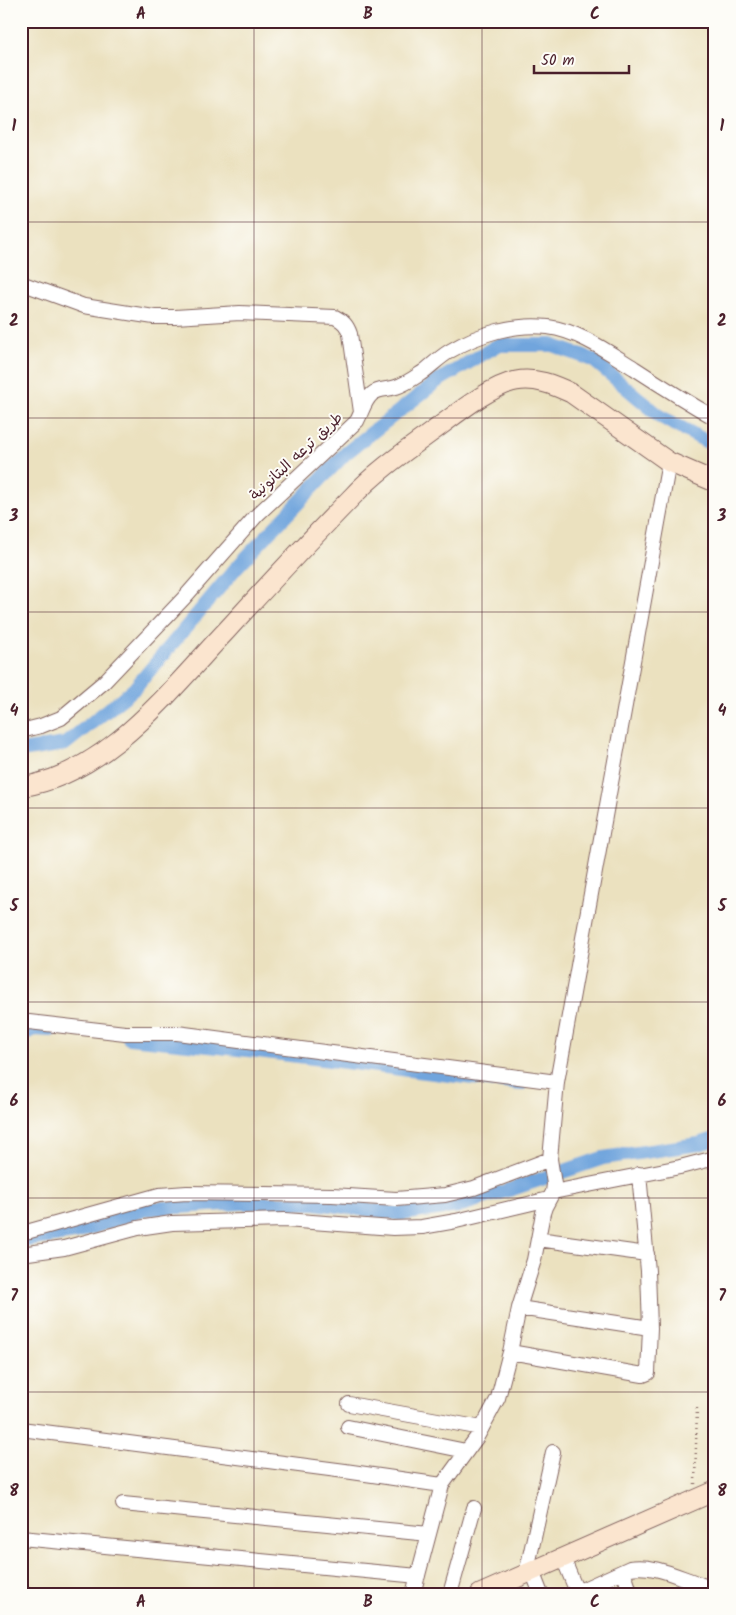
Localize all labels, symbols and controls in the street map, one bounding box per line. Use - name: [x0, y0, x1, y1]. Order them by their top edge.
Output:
- text: A: [136, 2, 146, 27]
- text: B: [363, 2, 373, 27]
- text: C: [590, 2, 600, 27]
- scale bar: [534, 42, 628, 74]
- text: 50 m: [541, 49, 575, 73]
- text: 1: [12, 114, 17, 139]
- text: 1: [720, 114, 725, 139]
- text: 2: [9, 309, 19, 334]
- text: 2: [717, 309, 727, 334]
- street label: طريق ترعه البتانونية: [244, 407, 349, 507]
- text: 3: [9, 504, 19, 529]
- text: 3: [717, 504, 727, 529]
- text: 4: [10, 699, 19, 724]
- text: 4: [718, 699, 727, 724]
- text: 5: [9, 894, 20, 919]
- text: 5: [717, 894, 728, 919]
- text: 6: [10, 1089, 19, 1114]
- text: 6: [718, 1089, 727, 1114]
- text: 7: [10, 1284, 18, 1309]
- text: 7: [718, 1284, 726, 1309]
- text: 8: [9, 1479, 19, 1504]
- text: 8: [717, 1479, 727, 1504]
- text: A: [136, 1590, 146, 1615]
- text: B: [363, 1590, 373, 1615]
- text: C: [590, 1590, 600, 1615]

